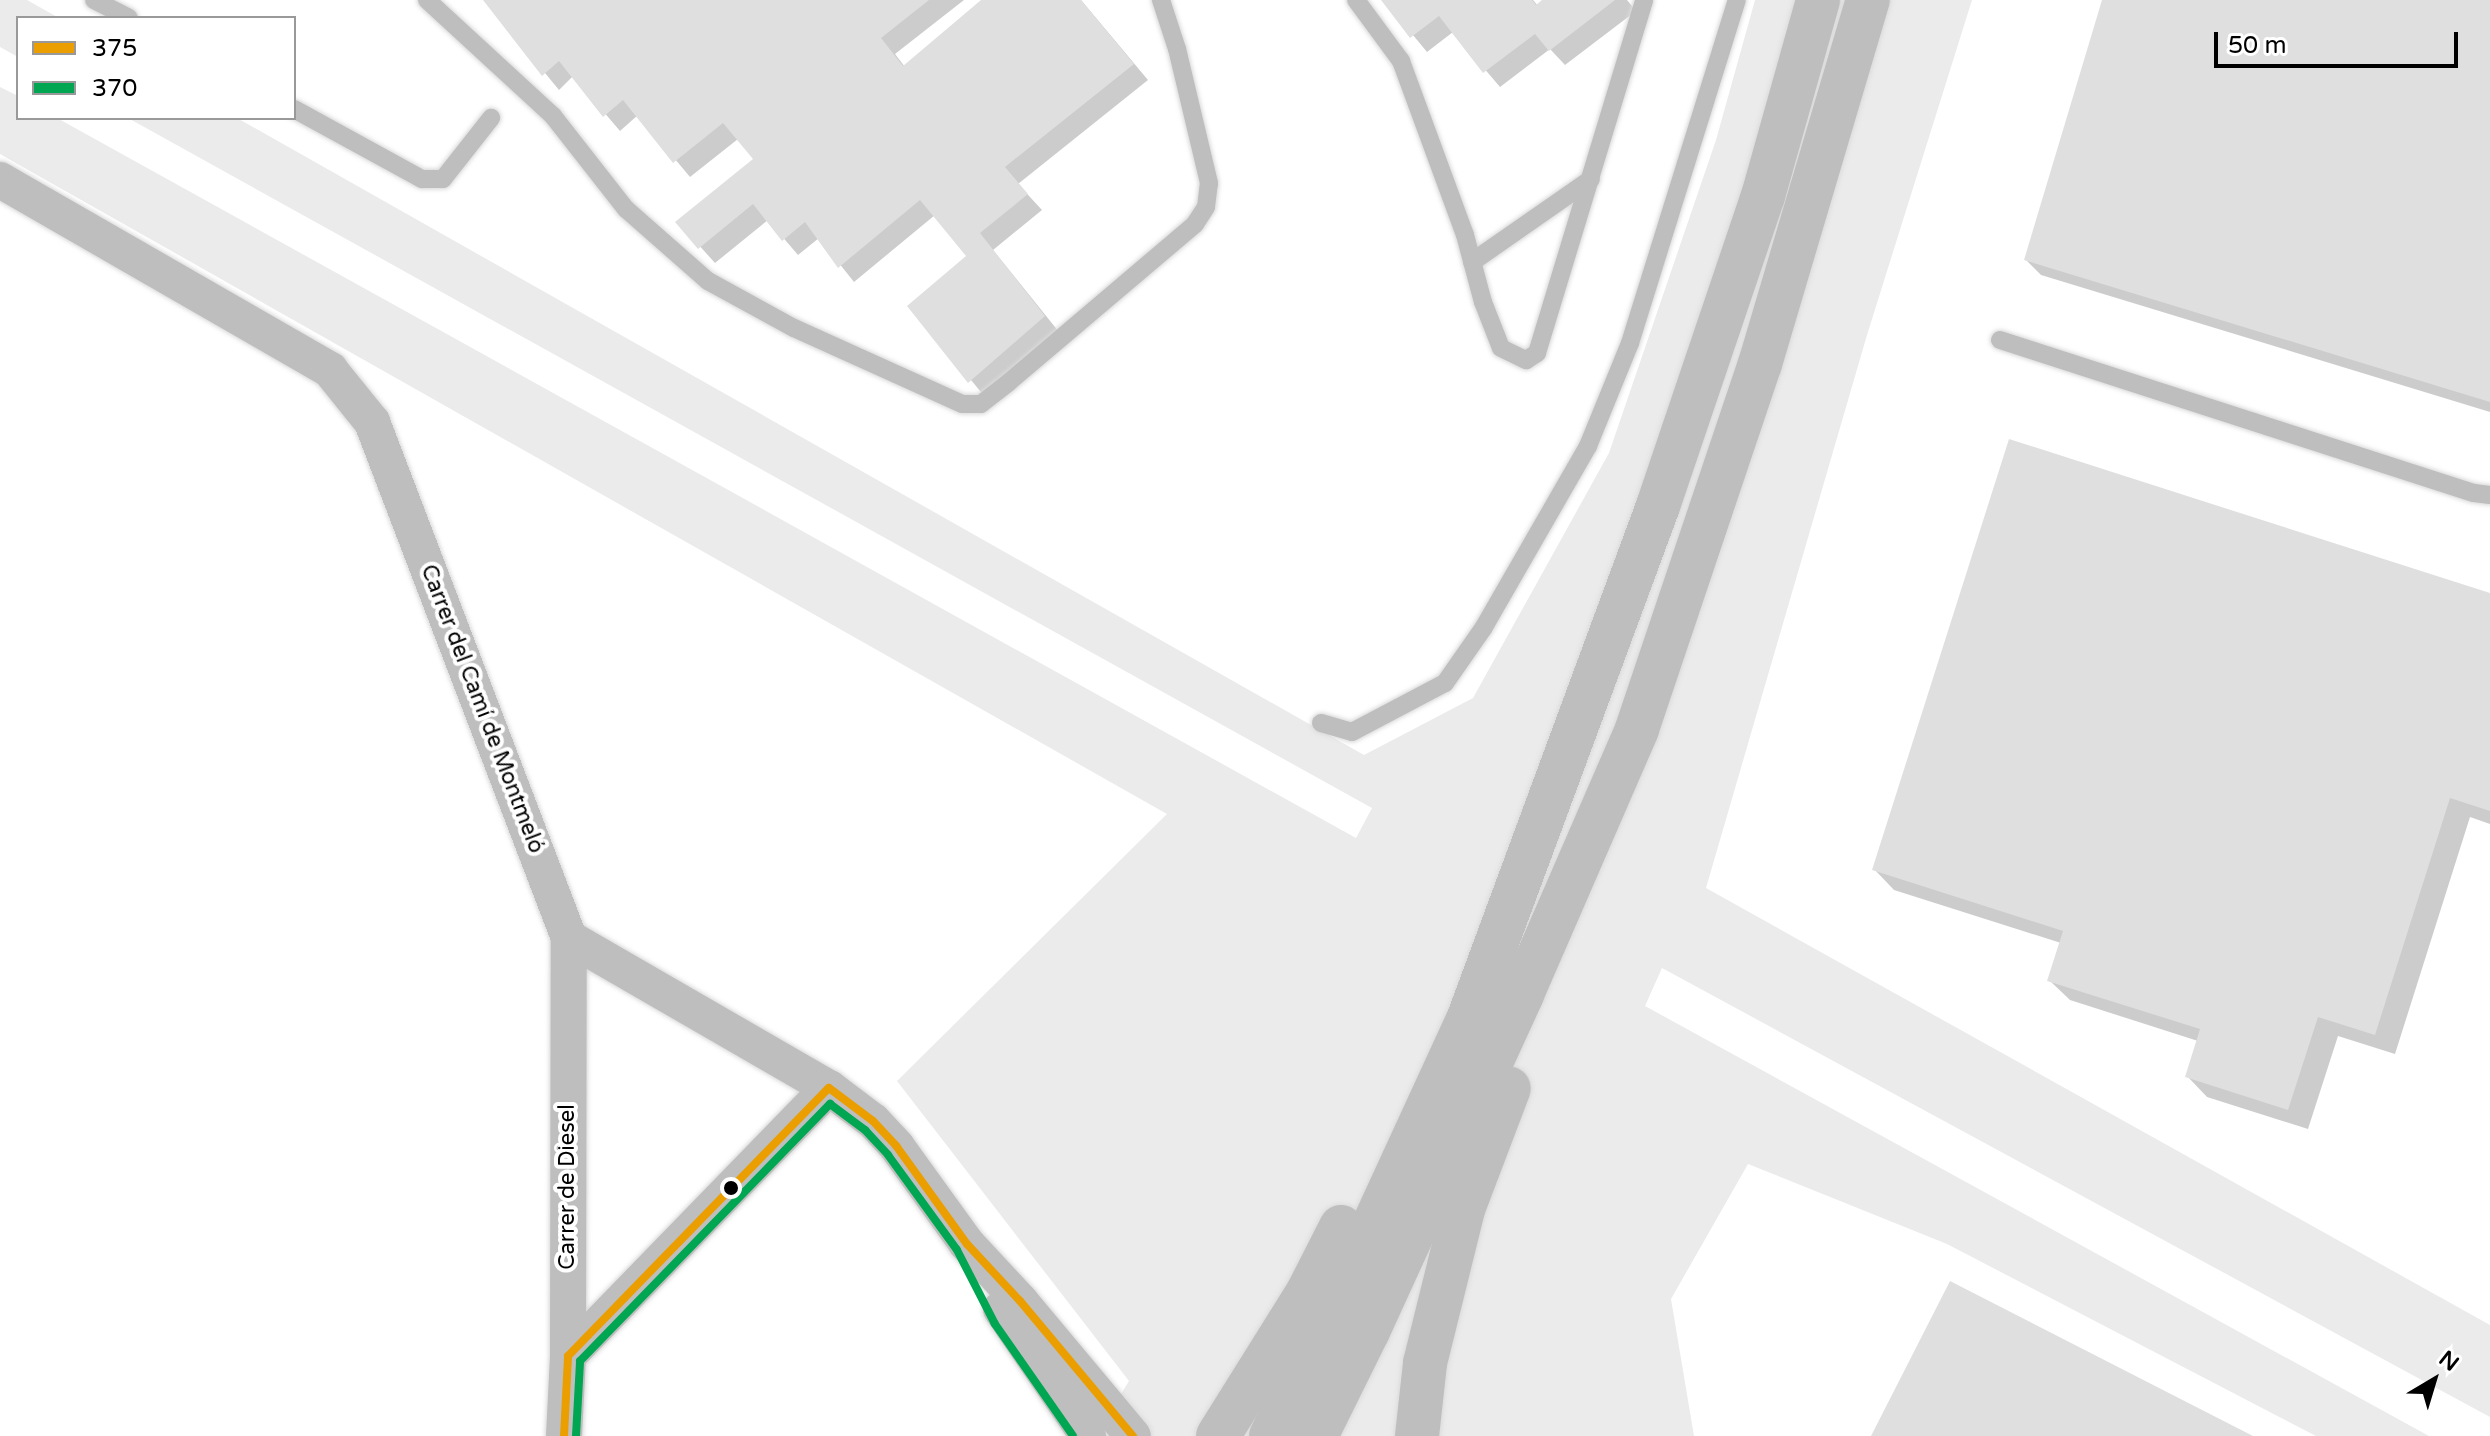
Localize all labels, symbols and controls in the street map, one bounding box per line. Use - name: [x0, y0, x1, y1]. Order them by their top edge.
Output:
- legend: [16, 16, 296, 120]
- scale bar: [2218, 16, 2462, 66]
- text: 50 m: [2228, 31, 2286, 60]
- text: 375: [92, 34, 137, 63]
- text: 370: [92, 74, 137, 103]
- street label: Carrer del Camí de Montmeló: [415, 561, 549, 857]
- street label: Carrer de Diesel: [555, 1104, 581, 1270]
- unlabelled marker: [723, 1180, 739, 1196]
- north arrow: [2394, 1340, 2474, 1420]
- text: N: [2434, 1345, 2464, 1377]

